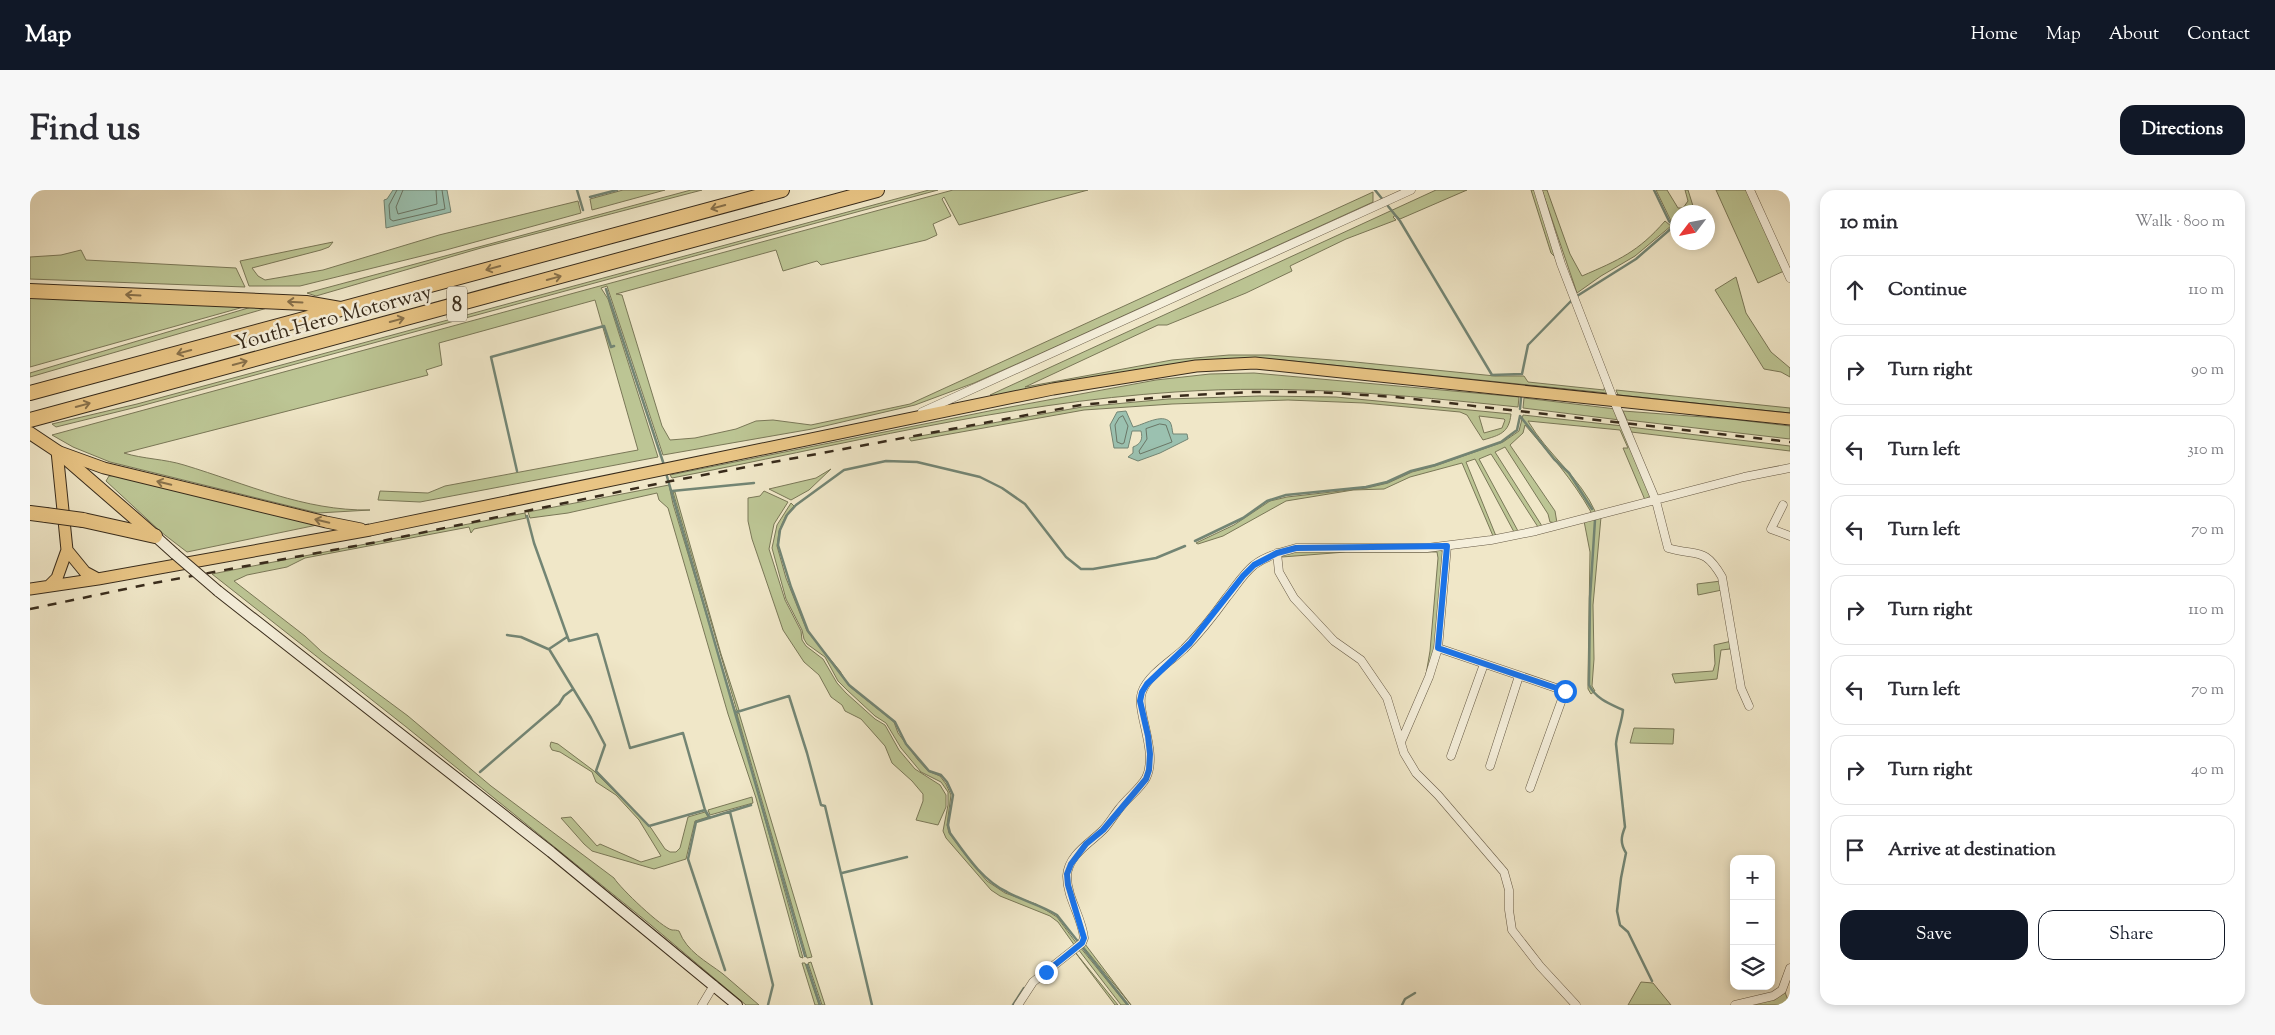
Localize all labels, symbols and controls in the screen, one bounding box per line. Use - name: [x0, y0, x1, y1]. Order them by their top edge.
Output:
- text: Map: [25, 18, 71, 52]
- text: Home: [1971, 22, 2018, 48]
- text: Map: [2046, 22, 2081, 48]
- text: About: [2109, 22, 2159, 48]
- text: Contact: [2187, 22, 2250, 48]
- text: Find us: [30, 105, 140, 156]
- button: Directions: [2120, 105, 2245, 155]
- one-way arrow: [710, 203, 726, 213]
- north arrow: [1670, 205, 1715, 250]
- text: 10 min: [1840, 208, 1898, 238]
- text: Walk · 800 m: [2135, 211, 2225, 234]
- one-way arrow: [486, 264, 502, 274]
- one-way arrow: [545, 272, 561, 282]
- icon: ahead: [1841, 276, 1869, 304]
- text: Continue: [1888, 277, 1967, 304]
- street label: Youth Hero Motorway: [232, 278, 436, 360]
- text: 110 m: [2188, 279, 2224, 302]
- road number: 8: [447, 286, 467, 322]
- one-way arrow: [125, 290, 142, 300]
- one-way arrow: [287, 298, 303, 307]
- one-way arrow: [388, 315, 404, 324]
- one-way arrow: [177, 348, 193, 357]
- icon: right: [1841, 356, 1869, 384]
- one-way arrow: [232, 357, 248, 367]
- text: Turn right: [1888, 357, 1972, 384]
- text: 90 m: [2191, 359, 2224, 382]
- one-way arrow: [75, 400, 91, 409]
- icon: left: [1841, 436, 1869, 464]
- text: Turn left: [1888, 437, 1960, 464]
- text: 310 m: [2187, 439, 2224, 462]
- one-way arrow: [157, 478, 173, 487]
- one-way arrow: [315, 516, 331, 525]
- icon: left: [1841, 516, 1869, 544]
- text: Turn left: [1888, 517, 1960, 544]
- text: 70 m: [2191, 519, 2224, 542]
- icon: right: [1841, 596, 1869, 624]
- text: Turn right: [1888, 597, 1972, 624]
- text: 110 m: [2188, 599, 2224, 622]
- icon: left: [1841, 676, 1869, 704]
- text: Turn left: [1888, 677, 1960, 704]
- text: 70 m: [2191, 679, 2224, 702]
- route start: [1554, 680, 1577, 703]
- icon: right: [1841, 756, 1869, 784]
- text: Turn right: [1888, 757, 1972, 784]
- text: 40 m: [2191, 759, 2224, 782]
- icon: arrive: [1841, 836, 1869, 864]
- text: Arrive at destination: [1888, 837, 2056, 864]
- map controls: [1730, 855, 1775, 990]
- button: +: [1730, 855, 1775, 900]
- button: −: [1730, 900, 1775, 945]
- button: Save: [1840, 910, 2028, 960]
- button: Share: [2038, 910, 2225, 960]
- button: layers: [1730, 945, 1775, 990]
- route end: [1035, 961, 1058, 984]

